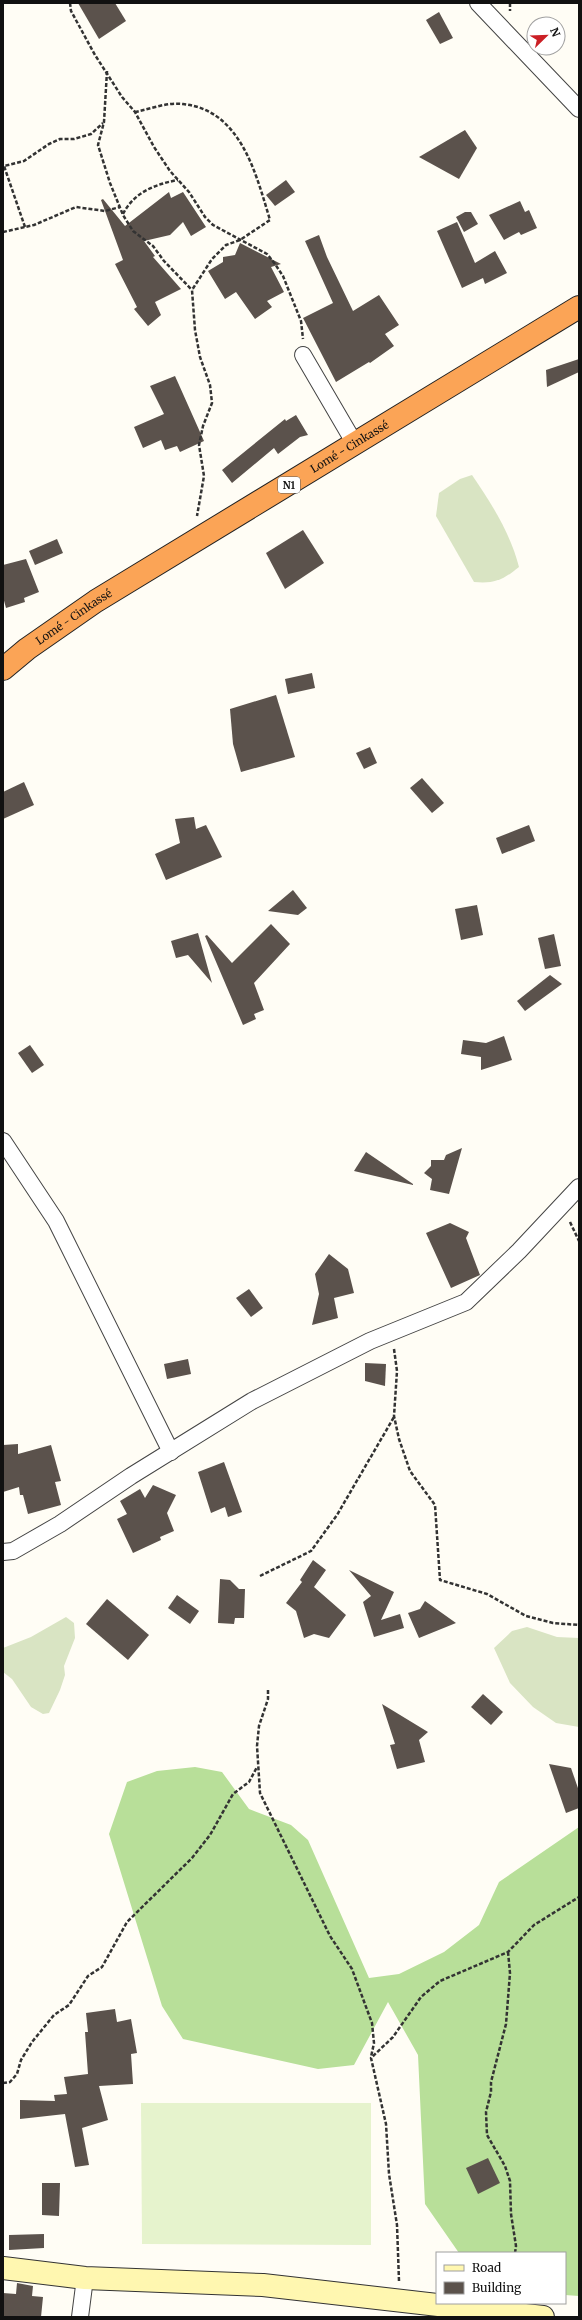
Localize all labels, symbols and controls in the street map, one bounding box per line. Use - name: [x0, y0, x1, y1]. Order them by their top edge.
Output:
- north arrow: [526, 16, 566, 56]
- text: N: [547, 25, 563, 39]
- street label: Lomé - Cinkassé: [308, 417, 391, 476]
- road number: N1: [278, 477, 300, 493]
- street label: Lomé - Cinkassé: [33, 586, 115, 648]
- legend: [436, 2252, 566, 2304]
- text: Road: [472, 2260, 501, 2275]
- text: Building: [472, 2280, 522, 2295]

